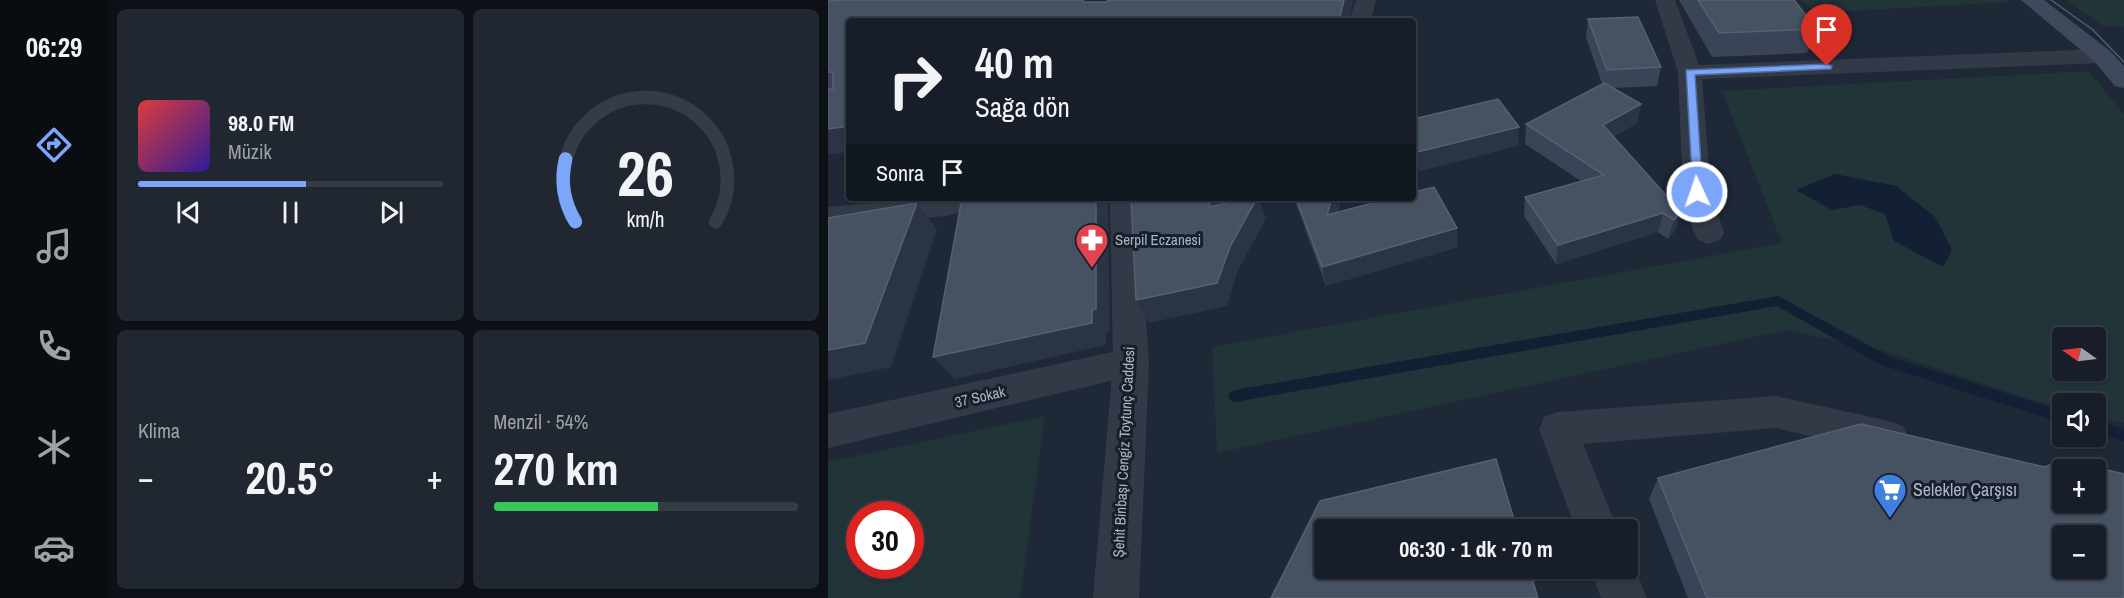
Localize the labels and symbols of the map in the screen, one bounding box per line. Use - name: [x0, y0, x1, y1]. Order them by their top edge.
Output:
- pin: [1801, 4, 1852, 66]
- position arrow: [1665, 160, 1729, 224]
- pharmacy icon: Serpil Eczanesi: [1074, 222, 1110, 269]
- place label: Serpil Eczanesi: [1115, 229, 1201, 250]
- north arrow: [2052, 327, 2106, 381]
- street label: Şehit Binbaşı Cengiz Toytunç Caddesi: [1107, 346, 1140, 558]
- street label: 37 Sokak: [953, 380, 1008, 413]
- supermarket icon: Selekler Çarşısı: [1872, 472, 1908, 519]
- place label: Selekler Çarşısı: [1913, 477, 2017, 502]
- speed limit sign: 30: [846, 501, 924, 579]

